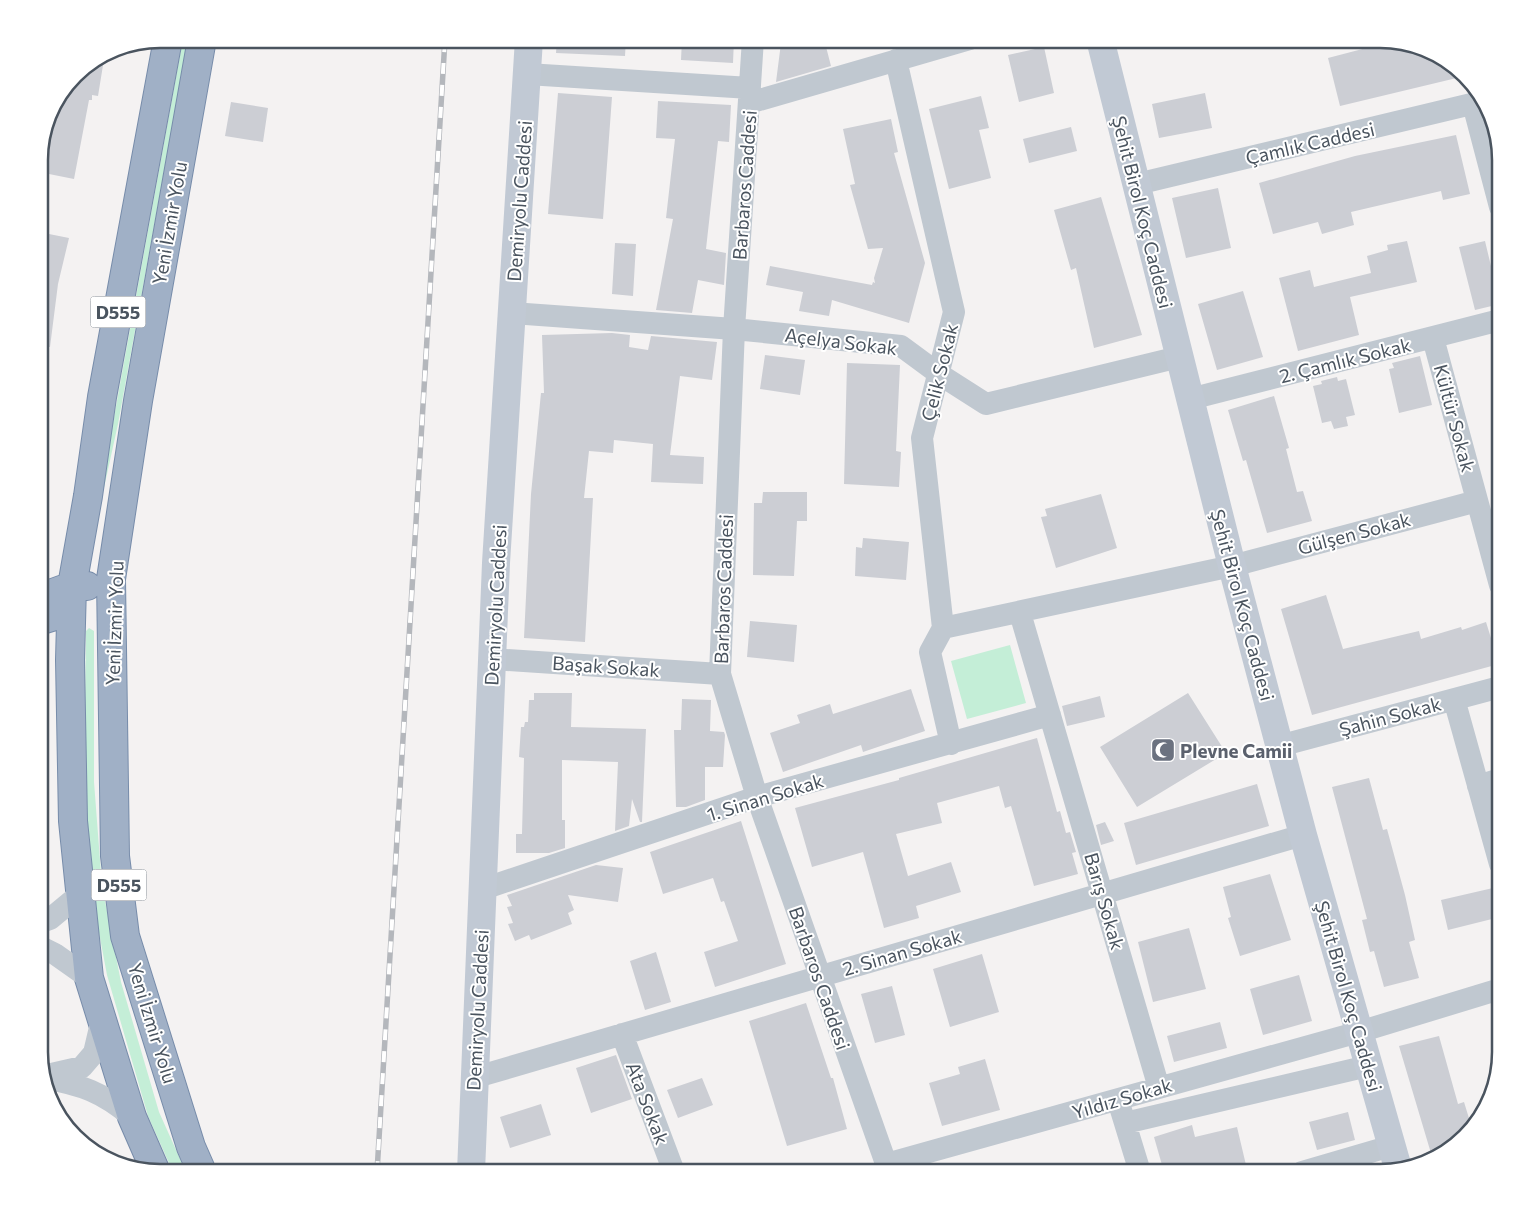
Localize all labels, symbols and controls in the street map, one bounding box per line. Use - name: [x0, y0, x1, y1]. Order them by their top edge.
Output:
- street label: Barbaros Caddesi: [727, 109, 761, 261]
- street label: Şehit Birol Koç Caddesi: [1108, 113, 1178, 311]
- street label: Çamlık Caddesi: [1243, 117, 1377, 169]
- street label: Demiryolu Caddesi: [502, 120, 536, 282]
- street label: Yeni İzmir Yolu: [147, 159, 191, 287]
- road number: D555: [90, 296, 146, 328]
- street label: Çelik Sokak: [916, 321, 962, 423]
- street label: Açelya Sokak: [783, 323, 899, 359]
- street label: 2. Çamlık Sokak: [1277, 333, 1413, 387]
- street label: Kültür Sokak: [1430, 362, 1480, 474]
- street label: Şehit Birol Koç Caddesi: [1206, 507, 1280, 703]
- street label: Gülşen Sokak: [1295, 507, 1413, 559]
- street label: Barbaros Caddesi: [709, 514, 737, 664]
- street label: Demiryolu Caddesi: [479, 524, 511, 686]
- street label: Yeni İzmir Yolu: [100, 560, 128, 686]
- street label: Başak Sokak: [551, 651, 661, 681]
- street label: Şahin Sokak: [1337, 691, 1443, 741]
- mosque icon: Plevne Camii: [1150, 737, 1176, 763]
- place label: Plevne Camii: [1180, 739, 1292, 762]
- street label: 1. Sinan Sokak: [704, 768, 826, 826]
- street label: Barış Sokak: [1080, 850, 1130, 952]
- road number: D555: [92, 870, 146, 900]
- street label: Şehit Birol Koç Caddesi: [1311, 898, 1387, 1094]
- street label: Barbaros Caddesi: [785, 903, 855, 1053]
- street label: 2. Sinan Sokak: [840, 924, 964, 980]
- street label: Demiryolu Caddesi: [461, 929, 493, 1091]
- street label: Yeni İzmir Yolu: [124, 960, 182, 1086]
- street label: Ata Sokak: [622, 1058, 674, 1148]
- street label: Yıldız Sokak: [1069, 1073, 1175, 1123]

